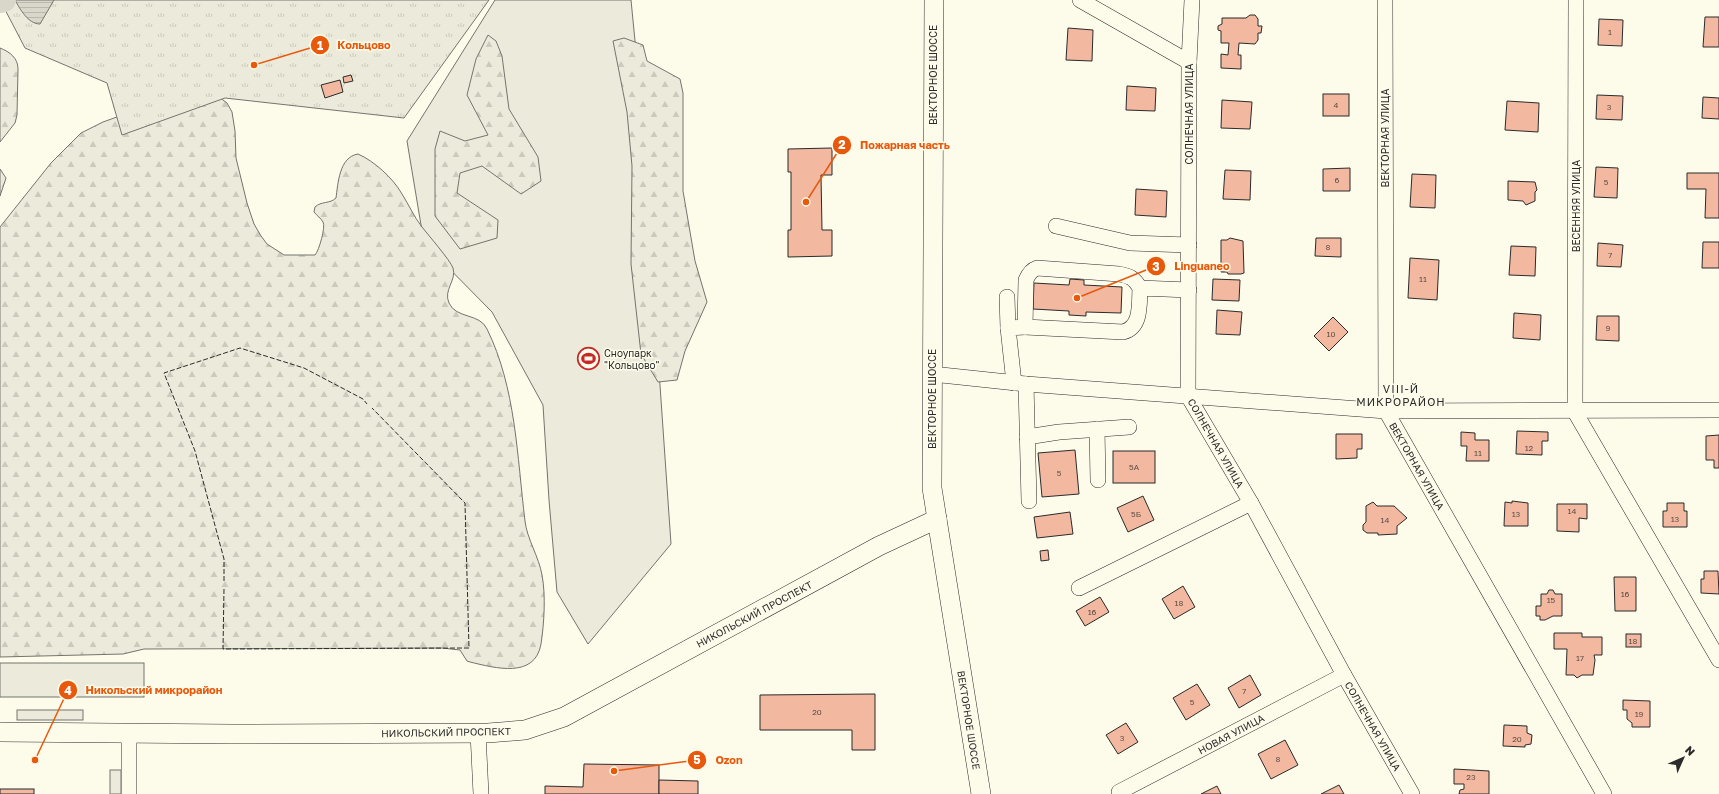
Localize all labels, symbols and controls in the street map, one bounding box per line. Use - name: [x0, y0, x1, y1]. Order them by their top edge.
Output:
- street label: ВЕКТОРНОЕ ШОССЕ: [927, 25, 939, 125]
- house number: 1: [1608, 27, 1612, 37]
- callout: Кольцово: [310, 34, 399, 57]
- text: 1: [317, 38, 323, 53]
- text: Кольцово: [337, 38, 391, 51]
- street label: СОЛНЕЧНАЯ УЛИЦА: [1183, 63, 1195, 164]
- street label: ВЕКТОРНАЯ УЛИЦА: [1379, 88, 1391, 187]
- house number: 4: [1334, 100, 1339, 110]
- house number: 3: [1607, 102, 1612, 112]
- callout: Пожарная часть: [832, 133, 958, 156]
- text: 2: [838, 137, 846, 152]
- text: Пожарная часть: [860, 138, 950, 151]
- street label: ВЕСЕННЯЯ УЛИЦА: [1570, 159, 1582, 252]
- house number: 6: [1335, 175, 1340, 185]
- house number: 5: [1604, 177, 1609, 187]
- house number: 8: [1326, 242, 1331, 252]
- house number: 7: [1608, 250, 1612, 260]
- callout: Linguaneo: [1146, 255, 1238, 278]
- text: 3: [1152, 259, 1160, 274]
- text: Linguaneo: [1174, 259, 1230, 272]
- house number: 11: [1419, 274, 1427, 284]
- house number: 9: [1606, 323, 1611, 333]
- house number: 10: [1327, 329, 1335, 339]
- sports icon: Сноупарк "Кольцово": [575, 346, 601, 372]
- place label: Сноупарк "Кольцово": [604, 347, 659, 371]
- street label: ВЕКТОРНОЕ ШОССЕ: [926, 349, 938, 449]
- district label: VIII-Й МИКРОРАЙОН: [1356, 382, 1446, 408]
- street label: СОЛНЕЧНАЯ УЛИЦА: [1186, 396, 1247, 490]
- street label: ВЕКТОРНАЯ УЛИЦА: [1387, 420, 1447, 512]
- house number: 12: [1525, 443, 1534, 453]
- house number: 11: [1474, 448, 1482, 458]
- house number: 5А: [1129, 462, 1140, 472]
- house number: 5: [1057, 468, 1062, 478]
- house number: 14: [1568, 506, 1576, 516]
- house number: 5Б: [1131, 509, 1141, 519]
- house number: 13: [1512, 509, 1521, 519]
- house number: 13: [1671, 514, 1680, 524]
- house number: 14: [1381, 515, 1389, 525]
- street label: НИКОЛЬСКИЙ ПРОСПЕКТ: [694, 578, 814, 650]
- house number: 16: [1621, 589, 1630, 599]
- house number: 15: [1547, 595, 1556, 605]
- house number: 18: [1175, 598, 1183, 608]
- house number: 16: [1088, 607, 1097, 617]
- house number: 18: [1629, 636, 1637, 646]
- house number: 17: [1576, 653, 1584, 663]
- street label: ВЕКТОРНОЕ ШОССЕ: [955, 670, 983, 770]
- callout: Никольский микрорайон: [58, 679, 230, 702]
- street label: СОЛНЕЧНАЯ УЛИЦА: [1343, 679, 1404, 773]
- text: 4: [64, 683, 72, 698]
- text: Никольский микрорайон: [86, 683, 223, 696]
- house number: 7: [1242, 686, 1246, 696]
- house number: 5: [1190, 697, 1195, 707]
- house number: 20: [812, 707, 822, 717]
- house number: 19: [1635, 709, 1644, 719]
- street label: НОВАЯ УЛИЦА: [1196, 711, 1266, 756]
- street label: НИКОЛЬСКИЙ ПРОСПЕКТ: [381, 725, 511, 739]
- house number: 3: [1120, 733, 1125, 743]
- house number: 20: [1512, 734, 1522, 744]
- north arrow: [1663, 738, 1703, 778]
- text: N: [1683, 743, 1698, 758]
- callout: Ozon: [687, 749, 750, 772]
- text: 5: [693, 752, 701, 767]
- text: Ozon: [715, 753, 743, 766]
- house number: 8: [1276, 754, 1281, 764]
- house number: 23: [1466, 772, 1476, 782]

